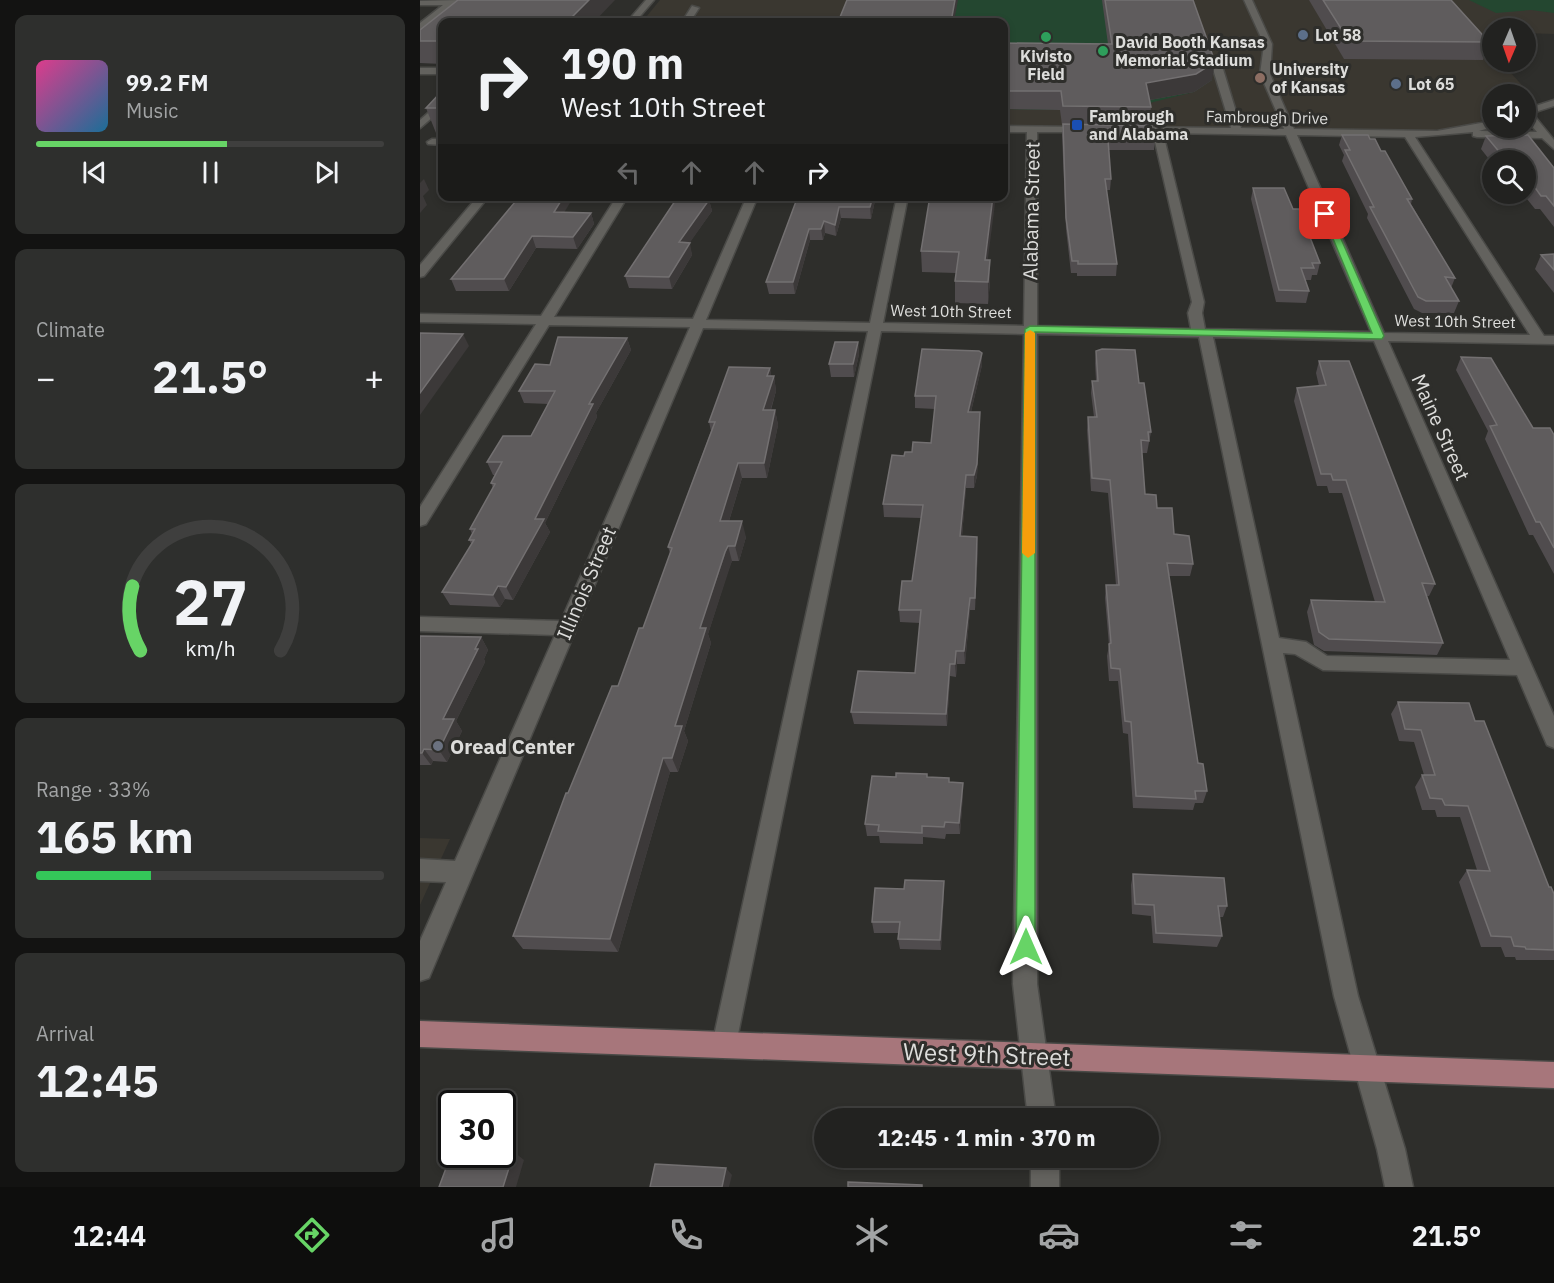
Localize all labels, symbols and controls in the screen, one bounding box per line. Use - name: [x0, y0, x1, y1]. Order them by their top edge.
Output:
- north arrow: [1482, 18, 1536, 72]
- map controls: [1482, 18, 1536, 204]
- place label: Lot 58: [1315, 25, 1361, 45]
- marker: Lot 58: [1296, 28, 1310, 42]
- marker: Kivisto Field: [1039, 30, 1053, 44]
- place label: David Booth Kansas Memorial Stadium: [1115, 32, 1265, 70]
- text: 190 m: [561, 36, 684, 91]
- icon: right: [462, 42, 540, 120]
- marker: David Booth Kansas Memorial Stadium: [1096, 44, 1110, 58]
- place label: Kivisto Field: [1020, 46, 1072, 84]
- place label: University of Kansas: [1272, 59, 1349, 97]
- text: 99.2 FM: [126, 68, 209, 97]
- marker: University of Kansas: [1253, 71, 1267, 85]
- place label: Lot 65: [1408, 74, 1455, 94]
- marker: Lot 65: [1389, 77, 1403, 91]
- button: sound: [1482, 84, 1536, 138]
- text: West 10th Street: [561, 89, 766, 124]
- text: Music: [126, 97, 178, 124]
- place label: Fambrough and Alabama: [1089, 106, 1188, 144]
- street label: Fambrough Drive: [1206, 106, 1329, 128]
- marker: Fambrough and Alabama: [1070, 118, 1084, 132]
- street label: Alabama Street: [1016, 141, 1046, 281]
- button: search: [1482, 150, 1536, 204]
- icon: previous: [78, 156, 111, 189]
- icon: pause: [194, 156, 227, 189]
- icon: next: [310, 156, 343, 189]
- icon: left: [612, 156, 645, 189]
- icon: ahead: [675, 156, 708, 189]
- icon: ahead: [738, 156, 771, 189]
- icon: right: [801, 156, 834, 189]
- pin: [1299, 188, 1350, 239]
- icon: arrive: [1308, 197, 1341, 230]
- street label: West 10th Street: [890, 300, 1012, 322]
- street label: West 10th Street: [1394, 310, 1516, 332]
- text: Climate: [36, 316, 105, 343]
- text: 21.5°: [152, 347, 268, 405]
- text: −: [36, 356, 56, 399]
- text: +: [364, 356, 384, 399]
- street label: Maine Street: [1406, 370, 1476, 484]
- street label: Illinois Street: [550, 522, 622, 644]
- text: 27: [173, 561, 247, 642]
- text: km/h: [185, 634, 235, 662]
- place label: Oread Center: [450, 733, 575, 760]
- marker: Oread Center: [431, 739, 445, 753]
- text: Range · 33%: [36, 776, 151, 803]
- text: 165 km: [36, 807, 194, 865]
- position arrow: [994, 915, 1058, 979]
- text: Arrival: [36, 1020, 94, 1047]
- street label: West 9th Street: [903, 1035, 1071, 1073]
- text: 12:45: [36, 1051, 159, 1109]
- speed limit sign: 30: [438, 1090, 516, 1168]
- text: 12:45 · 1 min · 370 m: [877, 1123, 1096, 1152]
- icon: directions: [291, 1214, 333, 1256]
- icon: music: [478, 1214, 520, 1256]
- icon: phone: [665, 1214, 707, 1256]
- icon: climate: [851, 1214, 893, 1256]
- icon: car: [1038, 1214, 1080, 1256]
- icon: filters: [1225, 1214, 1267, 1256]
- text: 12:44: [72, 1218, 146, 1253]
- text: 21.5°: [1412, 1218, 1481, 1253]

